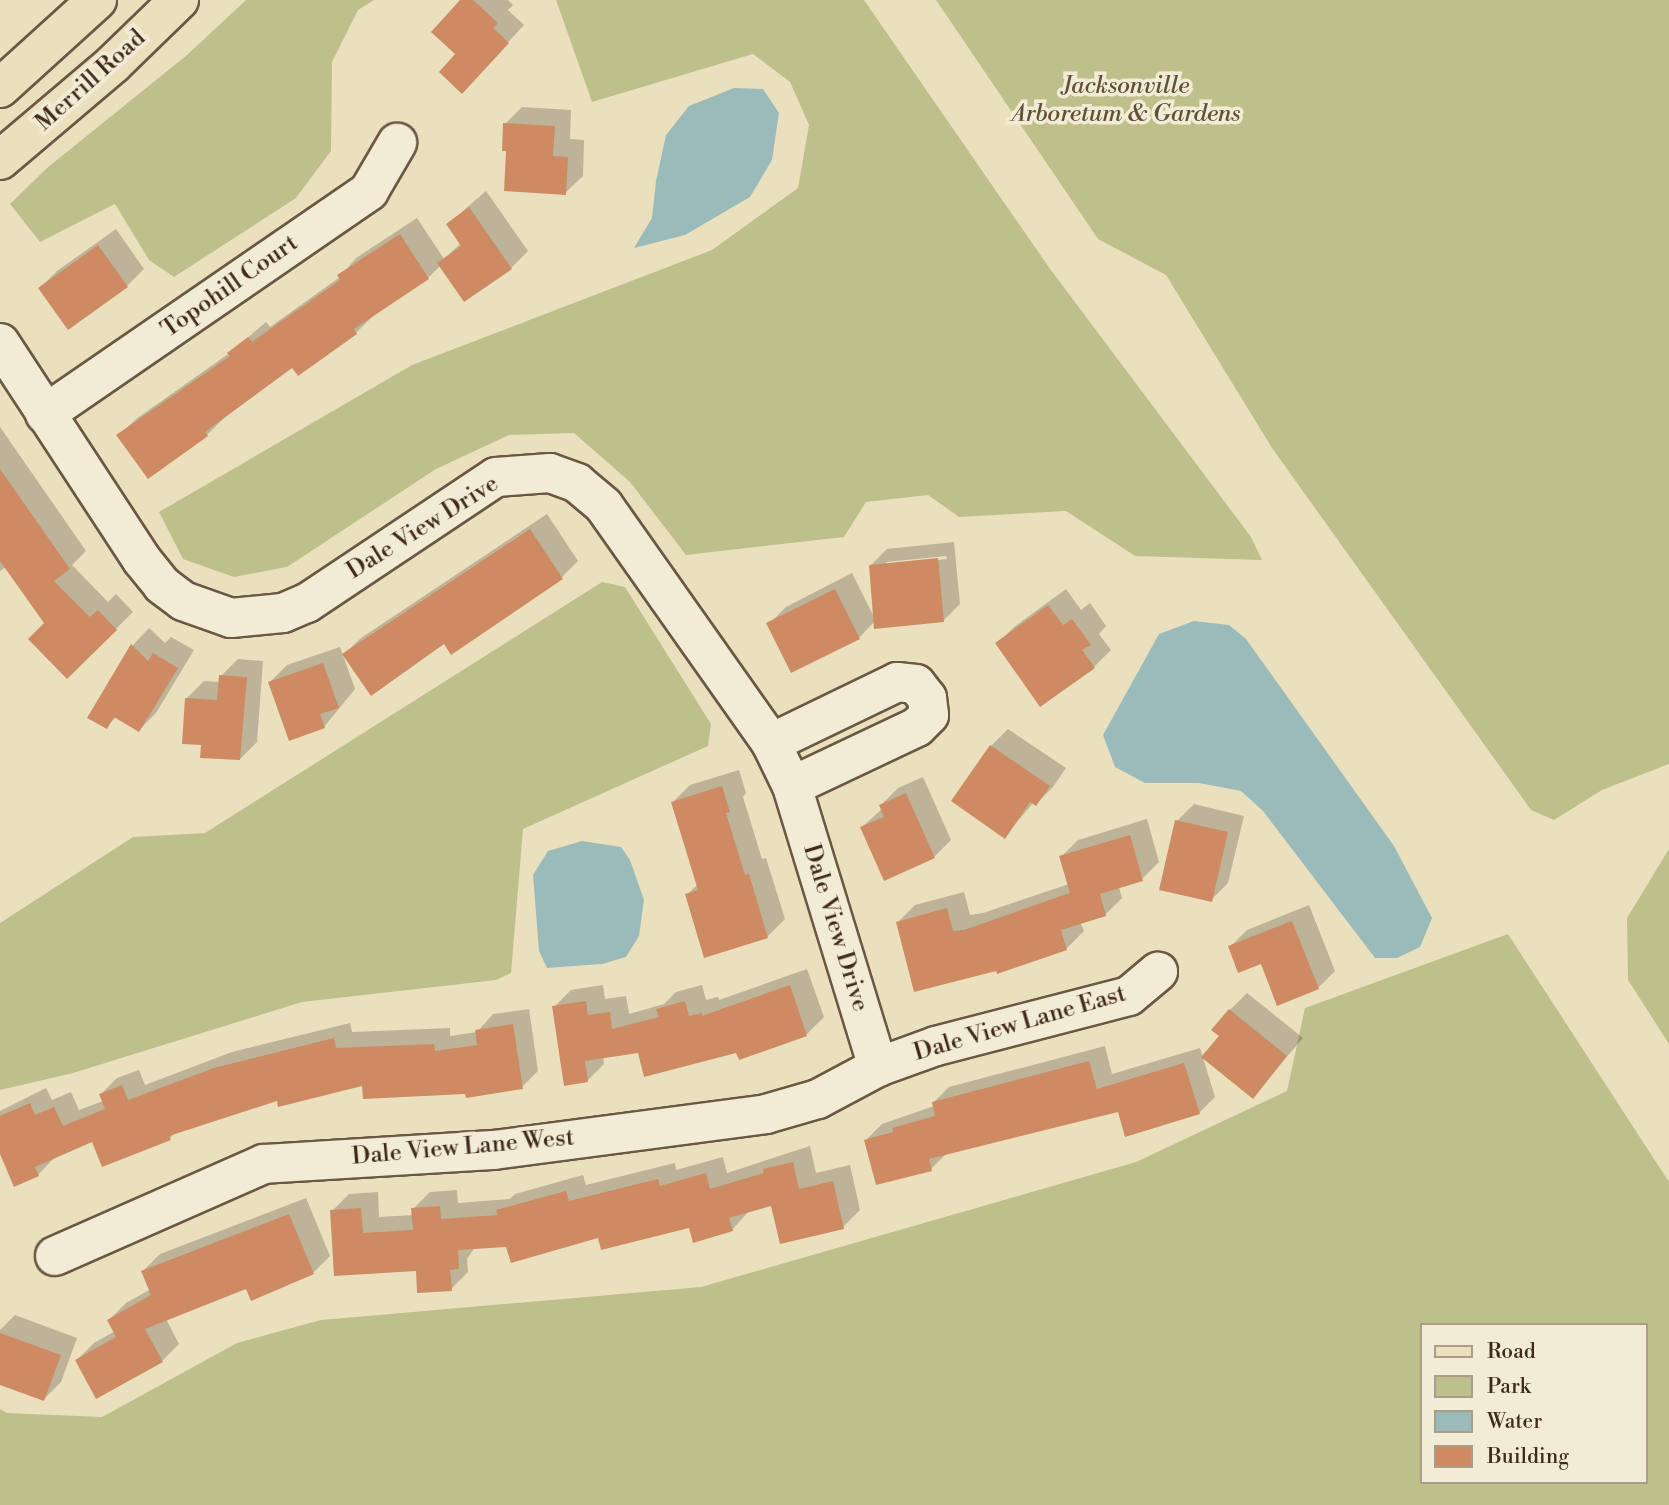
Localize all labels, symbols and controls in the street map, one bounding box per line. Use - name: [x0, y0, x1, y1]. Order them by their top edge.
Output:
- street label: Merrill Road: [30, 24, 152, 138]
- park label: Jacksonville Arboretum & Gardens: [1011, 73, 1241, 129]
- street label: Topohill Court: [156, 229, 304, 345]
- street label: Dale View Drive: [342, 470, 504, 586]
- street label: Dale View Drive: [796, 841, 874, 1015]
- street label: Dale View Lane East: [911, 980, 1129, 1068]
- street label: Dale View Lane West: [351, 1124, 575, 1172]
- legend: [1420, 1323, 1648, 1484]
- text: Road: [1487, 1339, 1536, 1365]
- text: Park: [1487, 1374, 1531, 1400]
- text: Water: [1487, 1409, 1542, 1435]
- text: Building: [1487, 1444, 1569, 1470]

